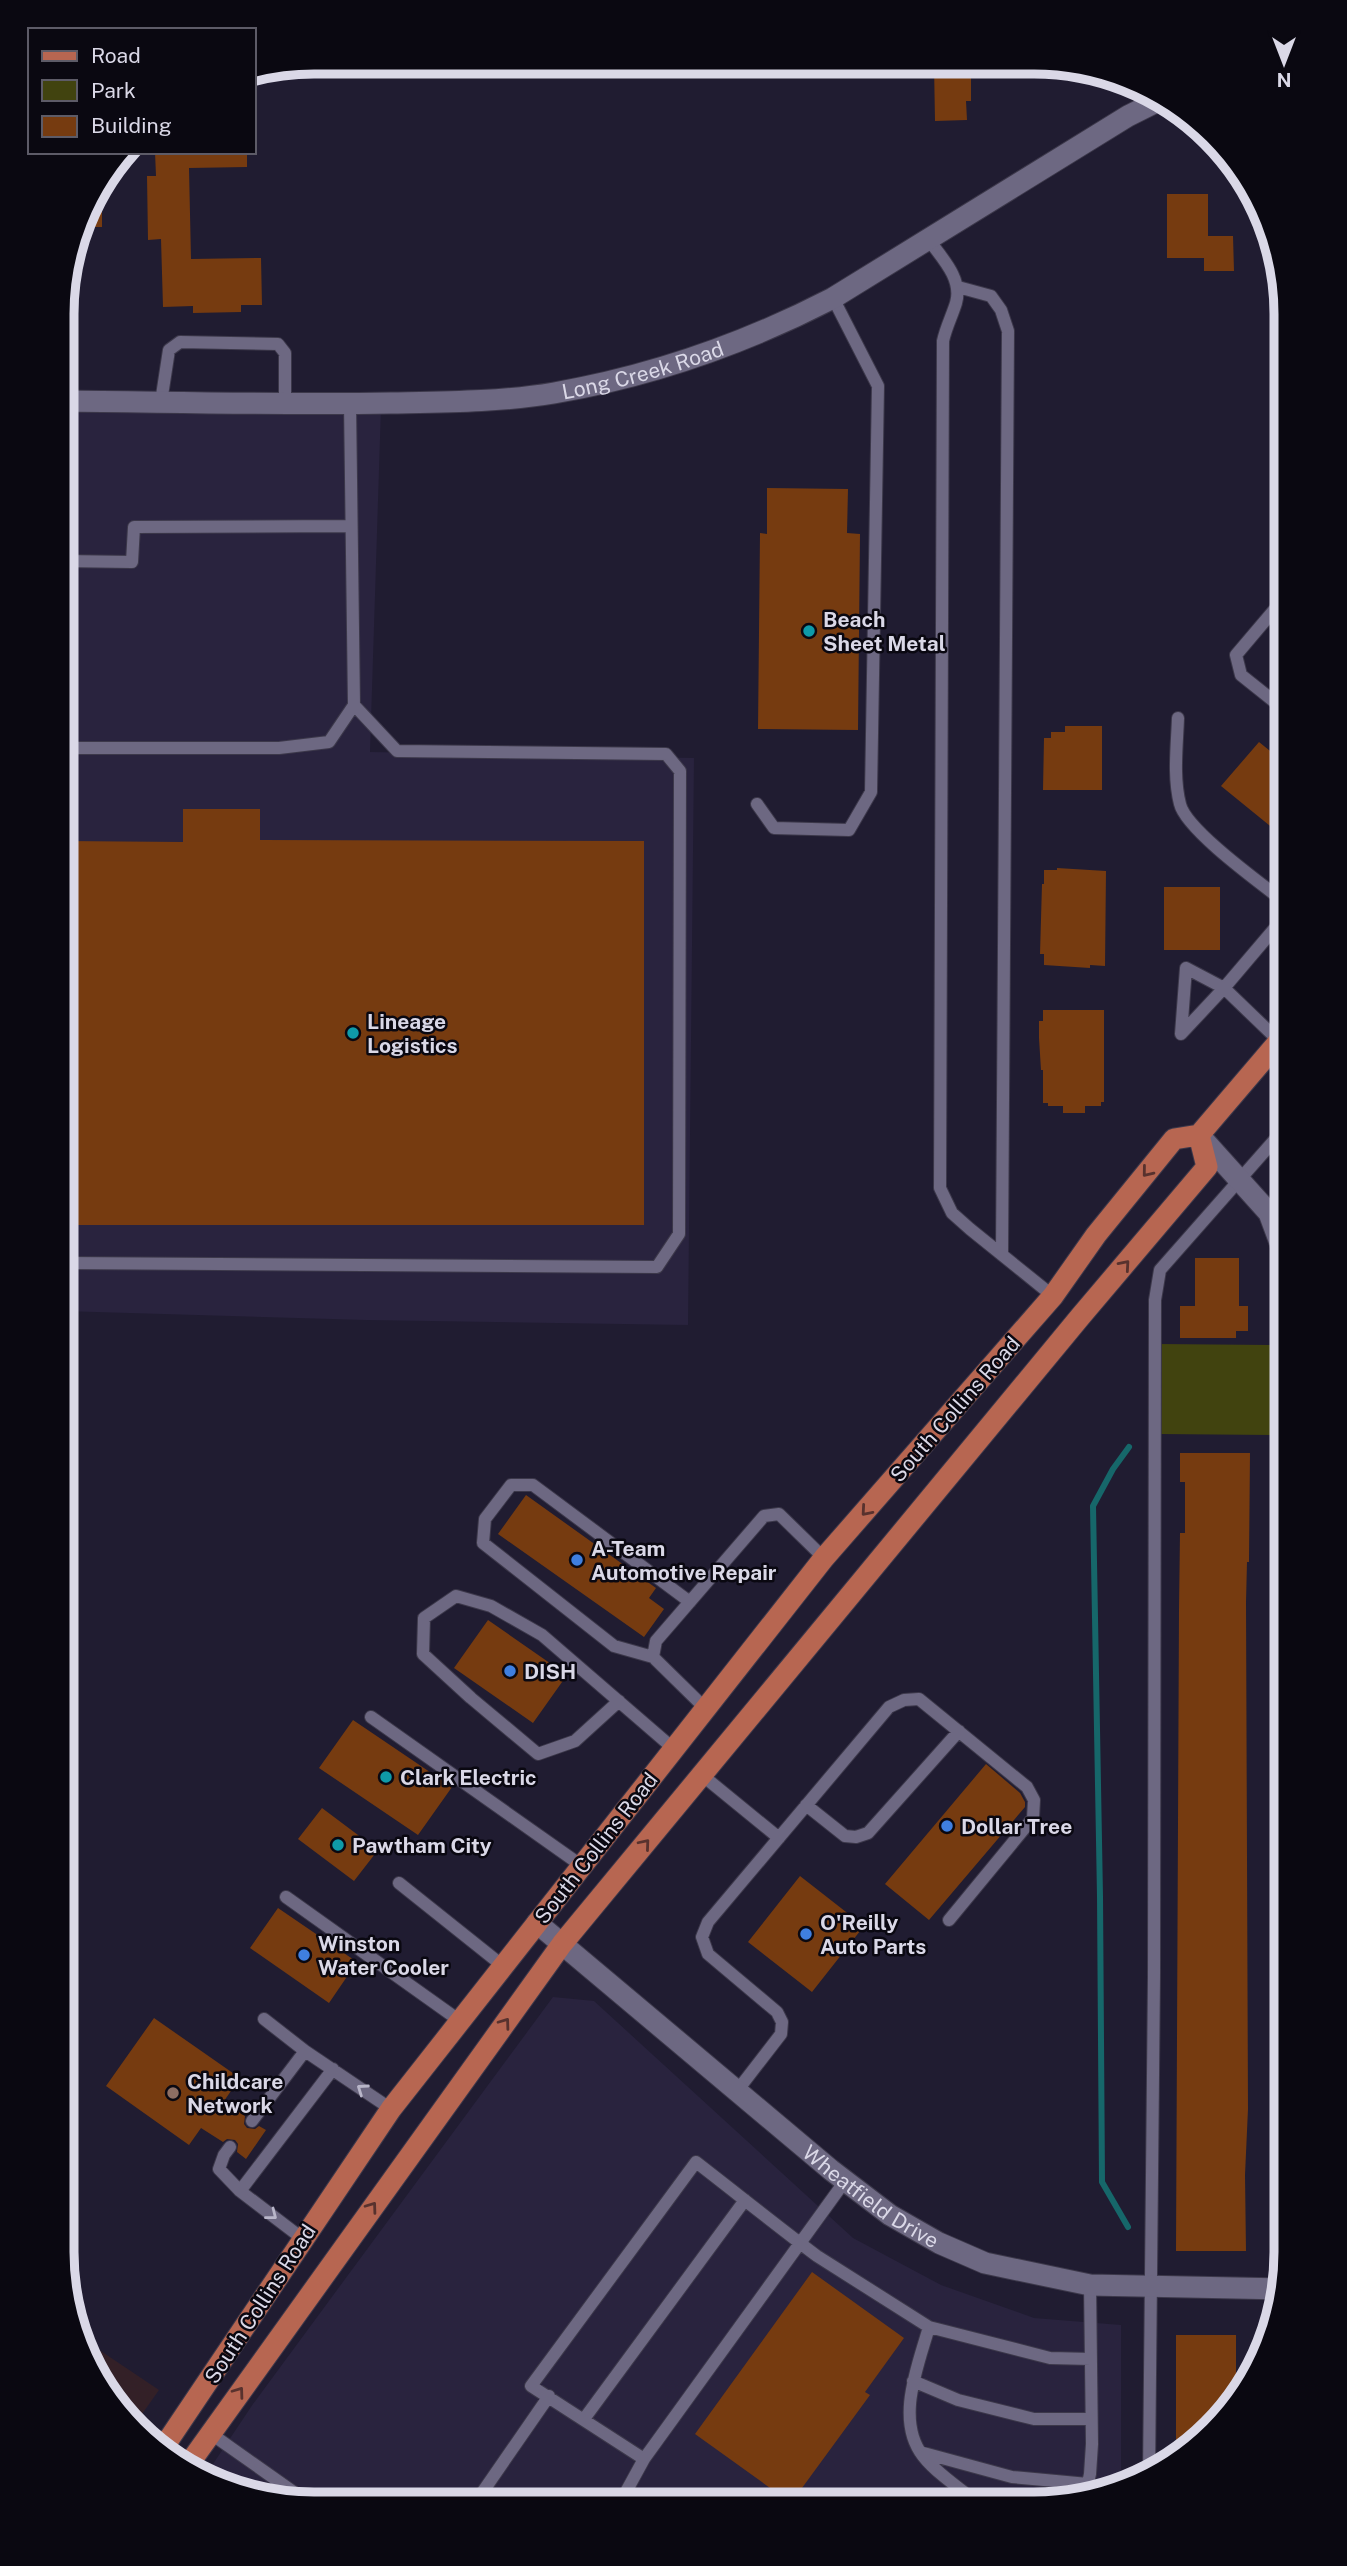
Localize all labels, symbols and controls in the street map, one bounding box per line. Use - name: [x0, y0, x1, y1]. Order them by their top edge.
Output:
- legend: [28, 28, 256, 154]
- north arrow: [1249, 28, 1319, 98]
- text: Road: [91, 43, 141, 68]
- text: N: [1277, 69, 1291, 91]
- text: Park: [91, 78, 136, 103]
- text: Building: [91, 113, 172, 138]
- street label: Long Creek Road: [560, 335, 727, 404]
- place label: Beach Sheet Metal: [823, 607, 946, 656]
- marker: Beach Sheet Metal: [801, 623, 817, 639]
- place label: Lineage Logistics: [367, 1009, 458, 1058]
- marker: Lineage Logistics: [345, 1025, 361, 1041]
- one-way arrow: [1143, 1165, 1156, 1177]
- one-way arrow: [1117, 1260, 1129, 1273]
- street label: South Collins Road: [885, 1331, 1025, 1487]
- one-way arrow: [862, 1503, 874, 1516]
- place label: A-Team Automotive Repair: [591, 1536, 777, 1585]
- marker: A-Team Automotive Repair: [569, 1552, 585, 1568]
- place label: DISH: [524, 1659, 576, 1684]
- marker: DISH: [502, 1663, 518, 1679]
- place label: Clark Electric: [400, 1765, 537, 1790]
- street label: South Collins Road: [529, 1767, 663, 1929]
- marker: Clark Electric: [378, 1769, 394, 1785]
- place label: Dollar Tree: [961, 1814, 1072, 1839]
- marker: Dollar Tree: [939, 1818, 955, 1834]
- place label: Pawtham City: [352, 1833, 492, 1858]
- marker: Pawtham City: [330, 1837, 346, 1853]
- one-way arrow: [637, 1839, 649, 1852]
- place label: O'Reilly Auto Parts: [820, 1910, 926, 1959]
- marker: O'Reilly Auto Parts: [798, 1926, 814, 1942]
- place label: Winston Water Cooler: [318, 1931, 449, 1980]
- marker: Winston Water Cooler: [296, 1947, 312, 1963]
- one-way arrow: [497, 2018, 509, 2031]
- place label: Childcare Network: [187, 2069, 283, 2118]
- marker: Childcare Network: [165, 2085, 181, 2101]
- one-way arrow: [357, 2085, 370, 2097]
- street label: Wheatfield Drive: [798, 2139, 944, 2253]
- one-way arrow: [364, 2203, 376, 2215]
- one-way arrow: [264, 2206, 276, 2219]
- street label: South Collins Road: [199, 2220, 321, 2388]
- one-way arrow: [231, 2387, 243, 2400]

